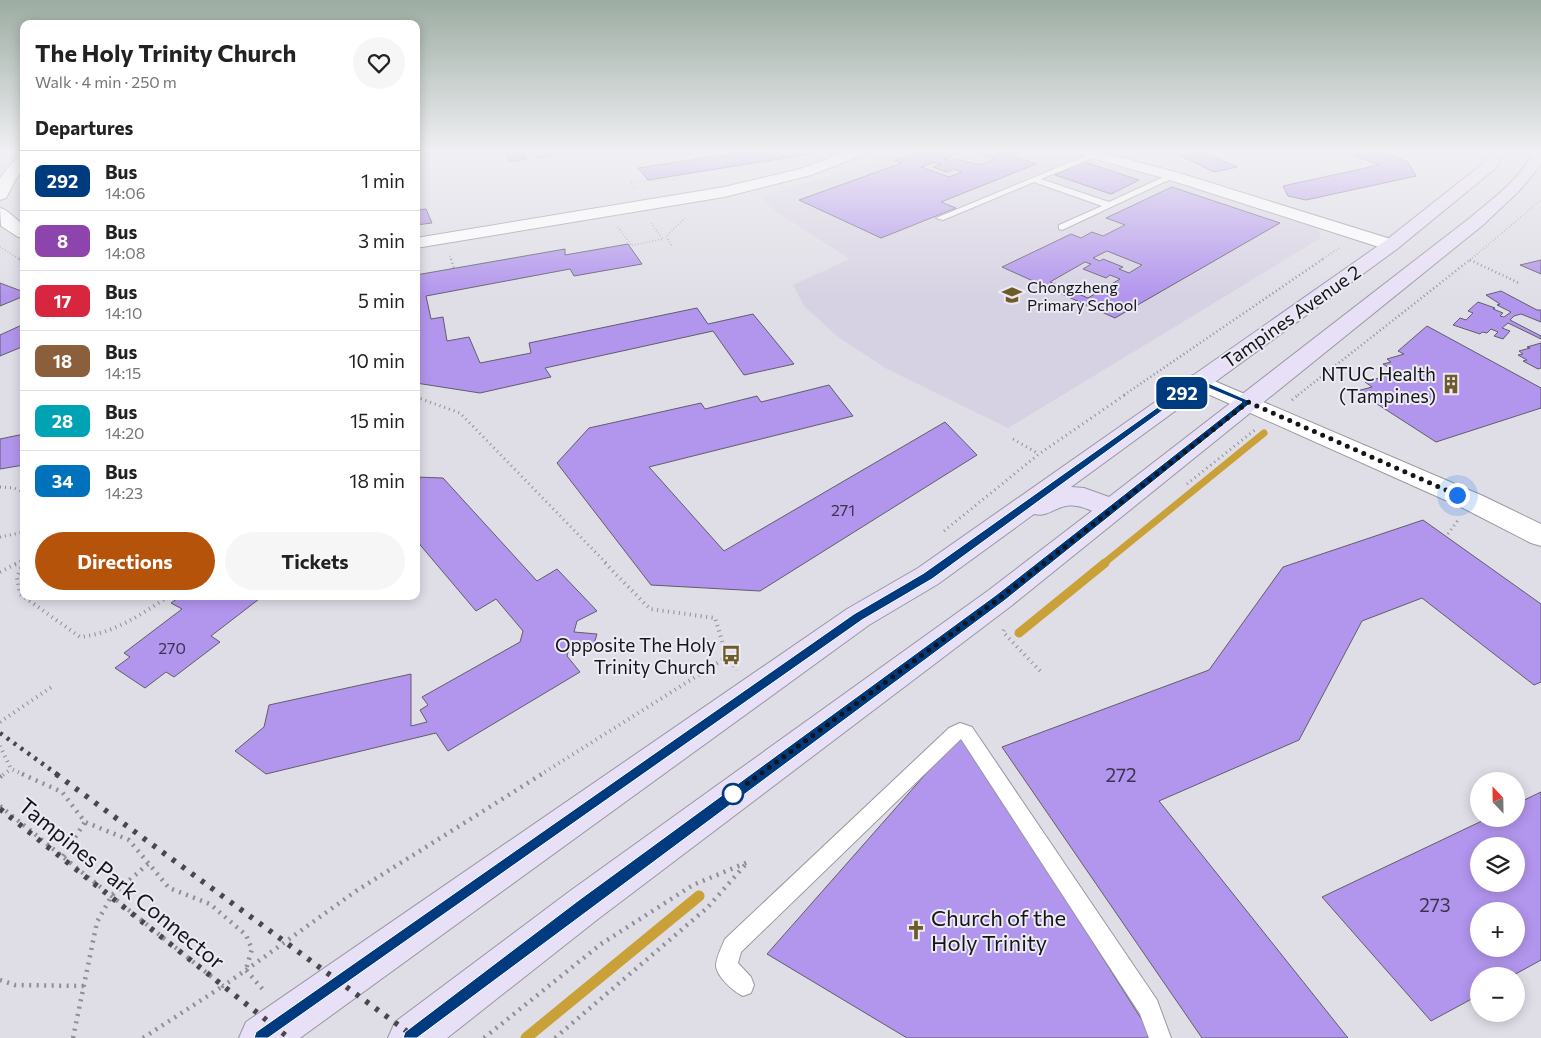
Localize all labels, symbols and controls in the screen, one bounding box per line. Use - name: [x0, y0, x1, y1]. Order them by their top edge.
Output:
- button: heart: [353, 37, 405, 89]
- text: The Holy Trinity Church: [35, 38, 296, 67]
- text: Walk · 4 min · 250 m: [35, 72, 177, 91]
- text: Departures: [35, 116, 133, 139]
- text: Bus: [105, 160, 137, 183]
- text: 1 min: [361, 169, 405, 192]
- text: 292: [47, 170, 78, 192]
- text: 14:06: [105, 183, 145, 202]
- text: Bus: [105, 220, 137, 243]
- text: 3 min: [358, 229, 405, 252]
- text: 8: [57, 230, 68, 252]
- text: 14:08: [105, 243, 145, 262]
- street label: Tampines Avenue 2: [1217, 260, 1365, 372]
- place label: Chongzheng Primary School: [1027, 277, 1137, 314]
- text: Bus: [105, 280, 137, 303]
- school or university icon: Chongzheng Primary School: [1001, 284, 1023, 306]
- text: 5 min: [358, 289, 405, 312]
- text: 17: [53, 290, 72, 312]
- text: 14:10: [105, 303, 143, 322]
- text: Bus: [105, 340, 137, 363]
- text: 10 min: [348, 349, 405, 372]
- text: 18: [53, 350, 72, 372]
- place label: NTUC Health (Tampines): [1321, 362, 1436, 407]
- text: 14:15: [105, 363, 141, 382]
- building icon: NTUC Health (Tampines): [1440, 373, 1462, 395]
- line badge: 292: [1153, 377, 1211, 409]
- text: 292: [1166, 382, 1198, 404]
- text: Bus: [105, 400, 137, 423]
- text: 15 min: [350, 409, 405, 432]
- text: 28: [52, 410, 73, 432]
- text: 14:20: [105, 423, 144, 442]
- text: Bus: [105, 460, 137, 483]
- text: 18 min: [349, 469, 405, 492]
- text: 34: [52, 470, 73, 492]
- text: 14:23: [105, 483, 143, 502]
- your location: [1445, 483, 1470, 508]
- house number: 271: [831, 500, 855, 519]
- button: Directions: [35, 532, 215, 590]
- button: Tickets: [225, 532, 405, 590]
- place label: Opposite The Holy Trinity Church: [555, 633, 716, 678]
- house number: 270: [158, 638, 186, 657]
- bus stop icon: Opposite The Holy Trinity Church: [720, 644, 742, 666]
- house number: 272: [1105, 763, 1137, 786]
- north arrow: [1470, 772, 1525, 828]
- map controls: [1470, 772, 1525, 1022]
- unlabelled marker: [722, 783, 744, 805]
- street label: Tampines Park Connector: [14, 792, 230, 974]
- button: layers: [1470, 837, 1525, 892]
- house number: 273: [1419, 893, 1451, 916]
- button: +: [1470, 902, 1525, 957]
- place label: Church of the Holy Trinity: [931, 904, 1066, 956]
- church icon: Church of the Holy Trinity: [905, 919, 927, 941]
- button: −: [1470, 967, 1525, 1022]

